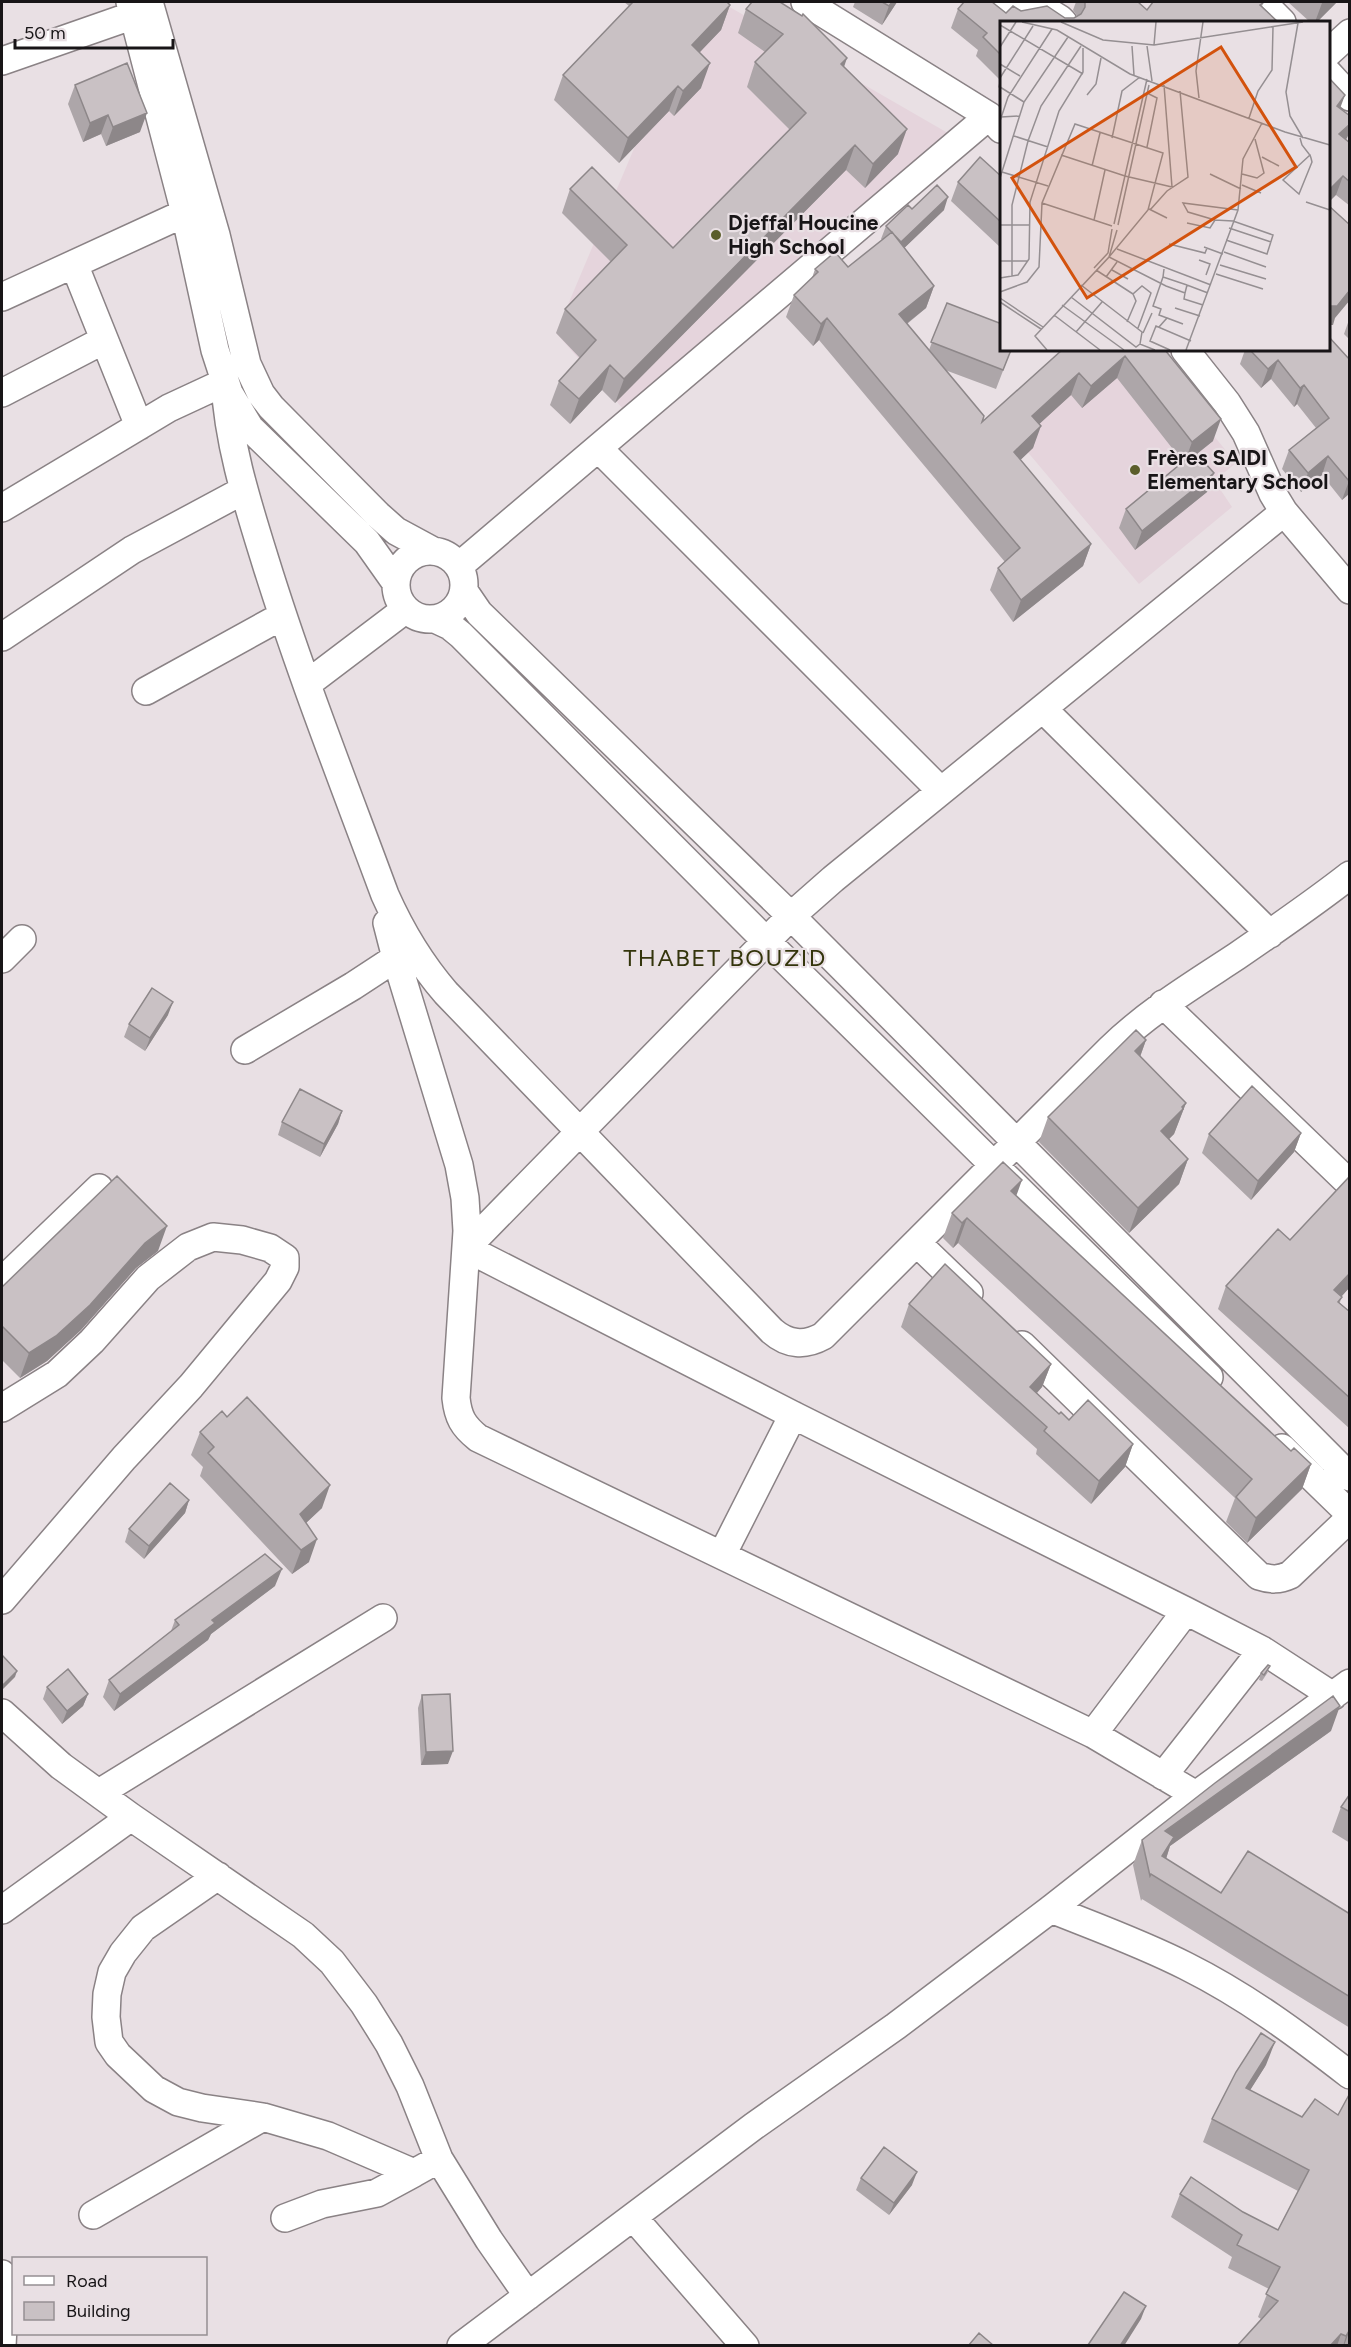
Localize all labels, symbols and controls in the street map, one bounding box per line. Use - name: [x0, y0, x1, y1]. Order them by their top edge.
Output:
- scale bar: [15, 12, 172, 50]
- inset map: [1000, 21, 1330, 351]
- text: 50 m: [24, 22, 66, 44]
- place label: Djeffal Houcine High School: [728, 210, 879, 259]
- marker: Djeffal Houcine High School: [709, 228, 723, 242]
- place label: Frères SAIDI Elementary School: [1147, 445, 1328, 494]
- marker: Frères SAIDI Elementary School: [1128, 463, 1142, 477]
- district label: THABET BOUZID: [623, 943, 827, 972]
- legend: [12, 2257, 207, 2335]
- text: Road: [66, 2270, 107, 2292]
- text: Building: [66, 2300, 131, 2322]

